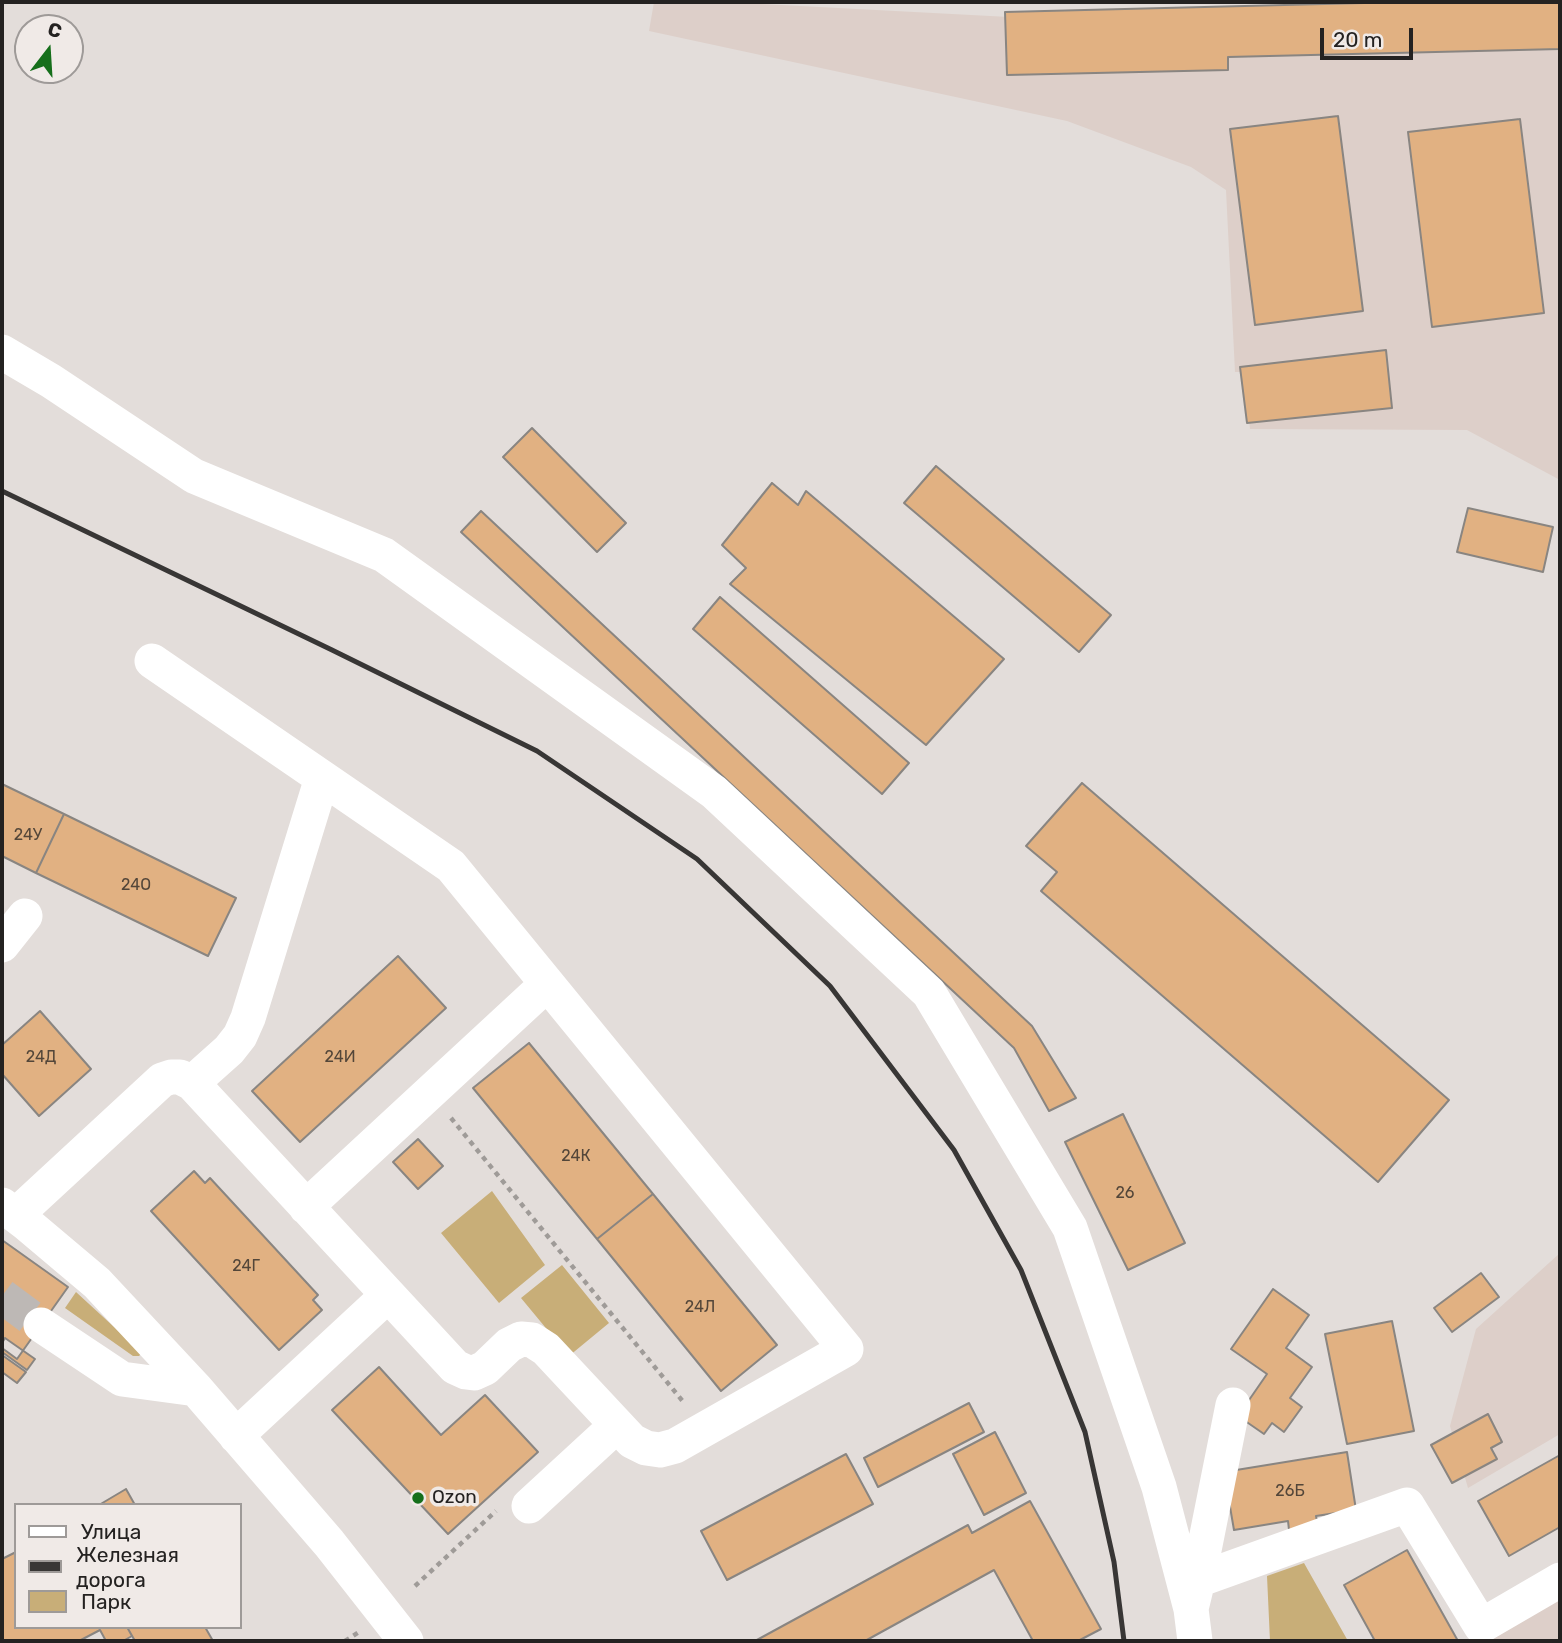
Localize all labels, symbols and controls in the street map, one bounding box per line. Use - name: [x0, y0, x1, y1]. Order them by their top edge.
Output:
- north arrow: [14, 14, 84, 84]
- scale bar: [1324, 14, 1417, 58]
- text: С: [45, 17, 64, 43]
- text: 20 m: [1333, 27, 1382, 52]
- house number: 24У: [14, 825, 42, 845]
- house number: 24О: [121, 875, 151, 895]
- house number: 24Д: [26, 1047, 56, 1067]
- house number: 24И: [324, 1047, 356, 1067]
- house number: 24К: [561, 1146, 591, 1166]
- house number: 26: [1115, 1183, 1135, 1203]
- house number: 24Г: [232, 1256, 260, 1276]
- house number: 24Л: [685, 1297, 715, 1317]
- house number: 26Б: [1275, 1481, 1305, 1501]
- place label: Ozon: [432, 1487, 477, 1509]
- marker: Ozon: [410, 1490, 426, 1506]
- legend: [14, 1503, 242, 1629]
- text: Улица: [81, 1519, 141, 1544]
- text: Железная дорога: [76, 1542, 179, 1592]
- text: Парк: [81, 1589, 131, 1614]

